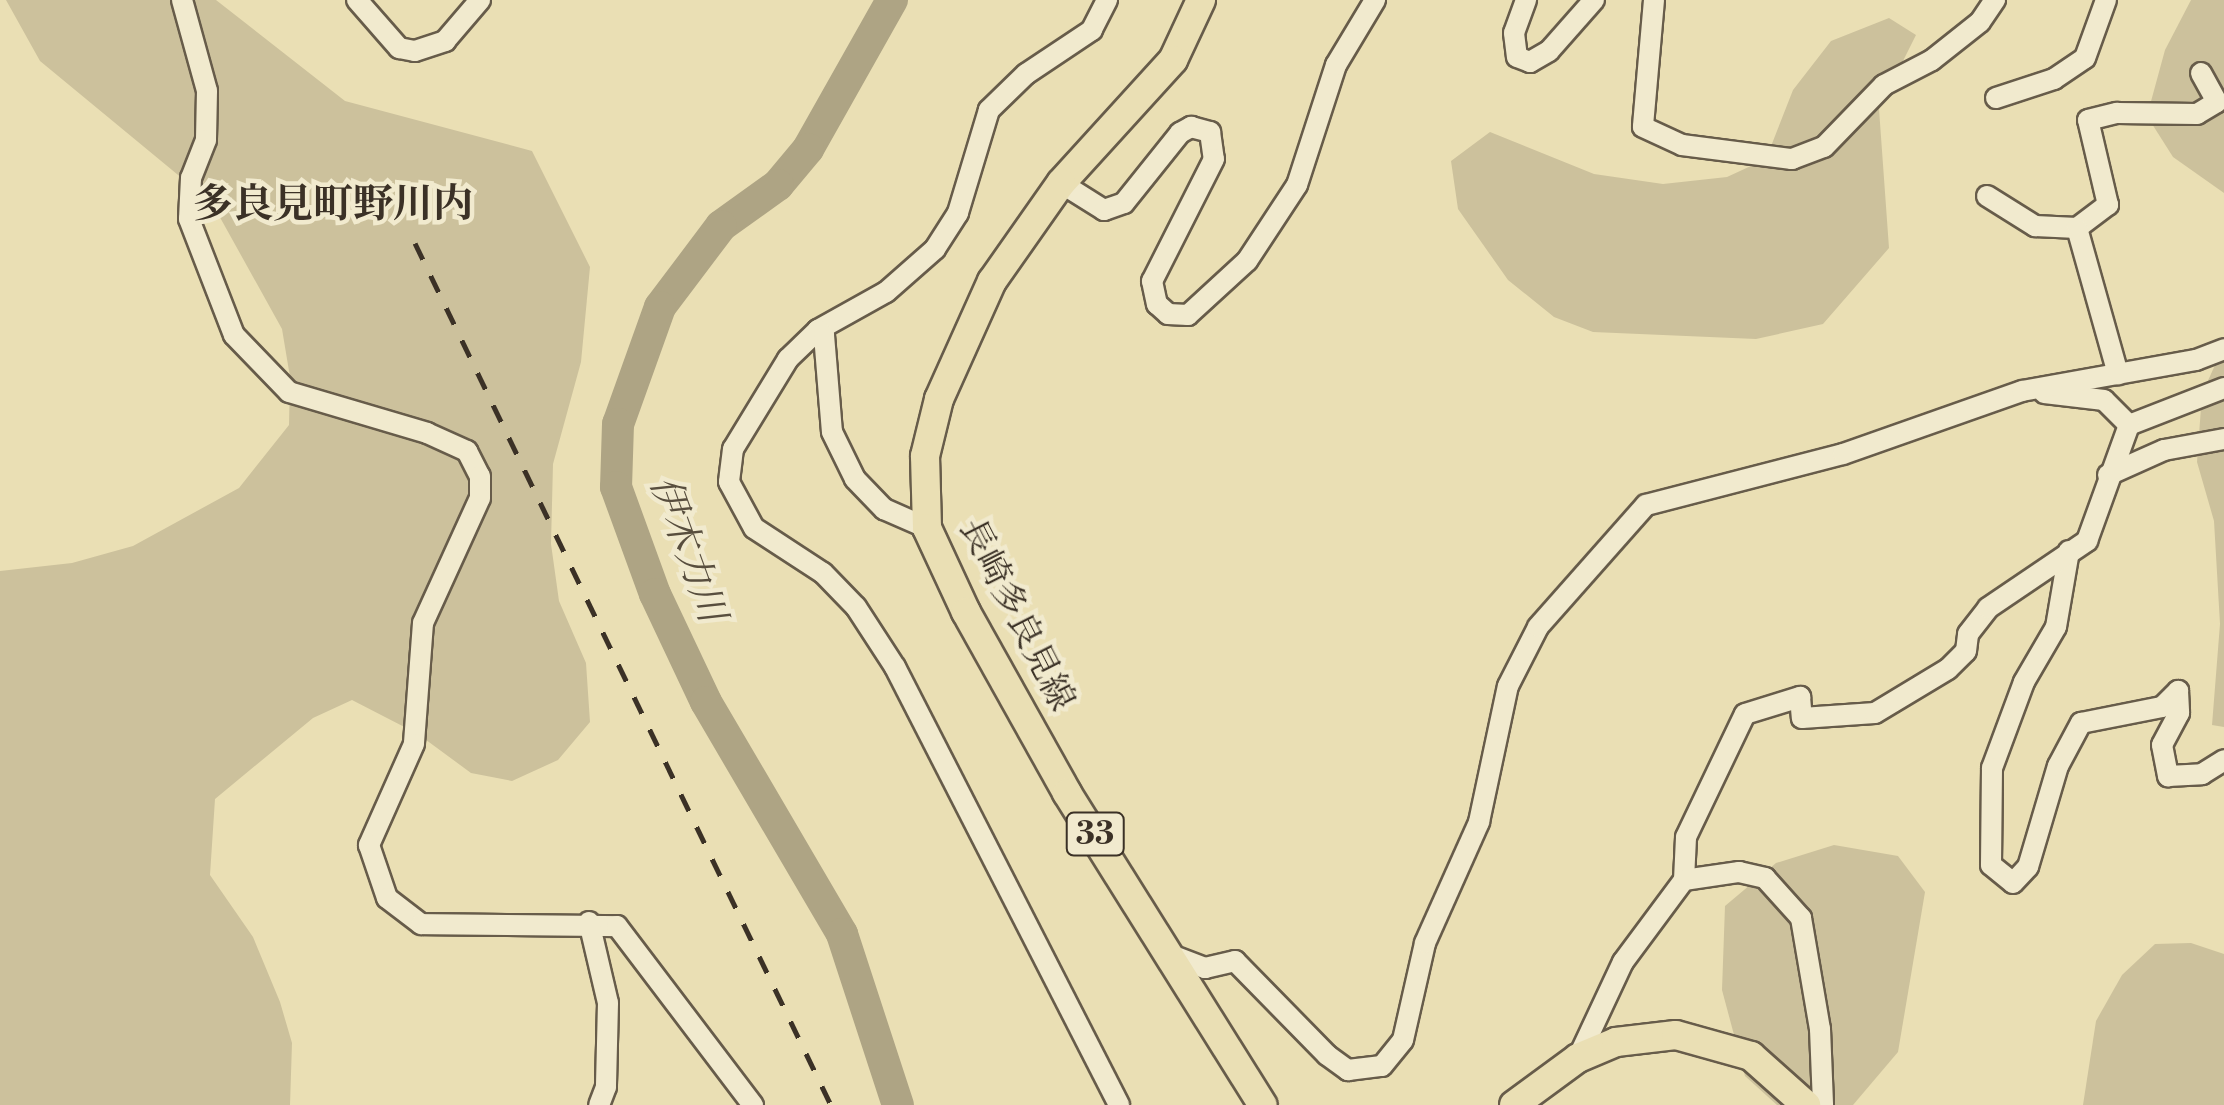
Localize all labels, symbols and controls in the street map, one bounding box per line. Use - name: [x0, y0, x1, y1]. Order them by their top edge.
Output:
- district label: 多良見町野川内: [193, 181, 473, 229]
- water label: 伊木力川: [640, 470, 734, 628]
- street label: 長崎多良見線: [950, 512, 1082, 718]
- road number: 33: [1065, 807, 1125, 861]

